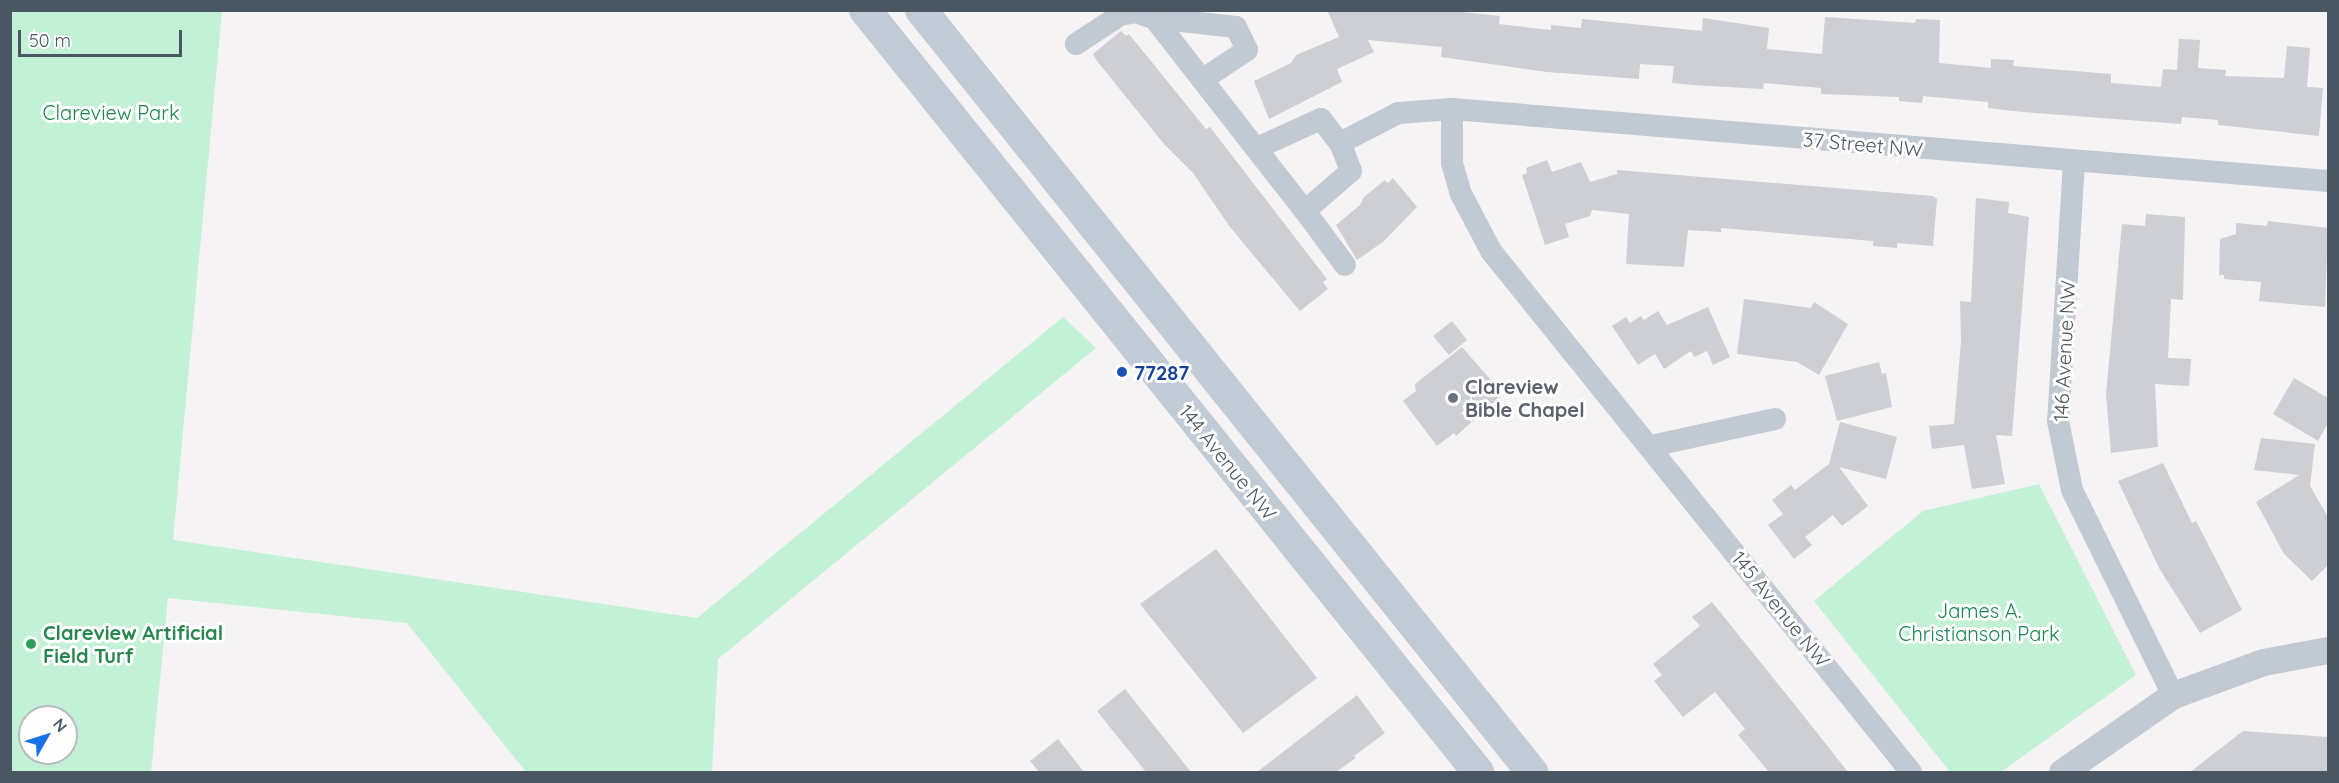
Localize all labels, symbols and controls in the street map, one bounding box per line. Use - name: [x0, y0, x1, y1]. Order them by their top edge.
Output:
- scale bar: [21, 18, 184, 56]
- text: 50 m: [29, 29, 71, 52]
- park label: Clareview Park: [42, 100, 180, 124]
- street label: 37 Street NW: [1802, 127, 1924, 161]
- street label: 146 Avenue NW: [2048, 280, 2080, 422]
- place label: 77287: [1134, 360, 1189, 384]
- marker: 77287: [1115, 365, 1129, 379]
- place label: Clareview Bible Chapel: [1465, 374, 1585, 421]
- marker: Clareview Bible Chapel: [1446, 391, 1460, 405]
- street label: 144 Avenue NW: [1174, 400, 1282, 524]
- street label: 145 Avenue NW: [1727, 546, 1835, 672]
- park label: James A. Christianson Park: [1898, 599, 2060, 646]
- place label: Clareview Artificial Field Turf: [43, 620, 223, 667]
- marker: Clareview Artificial Field Turf: [24, 637, 38, 651]
- north arrow: [18, 705, 78, 765]
- text: N: [49, 714, 72, 736]

